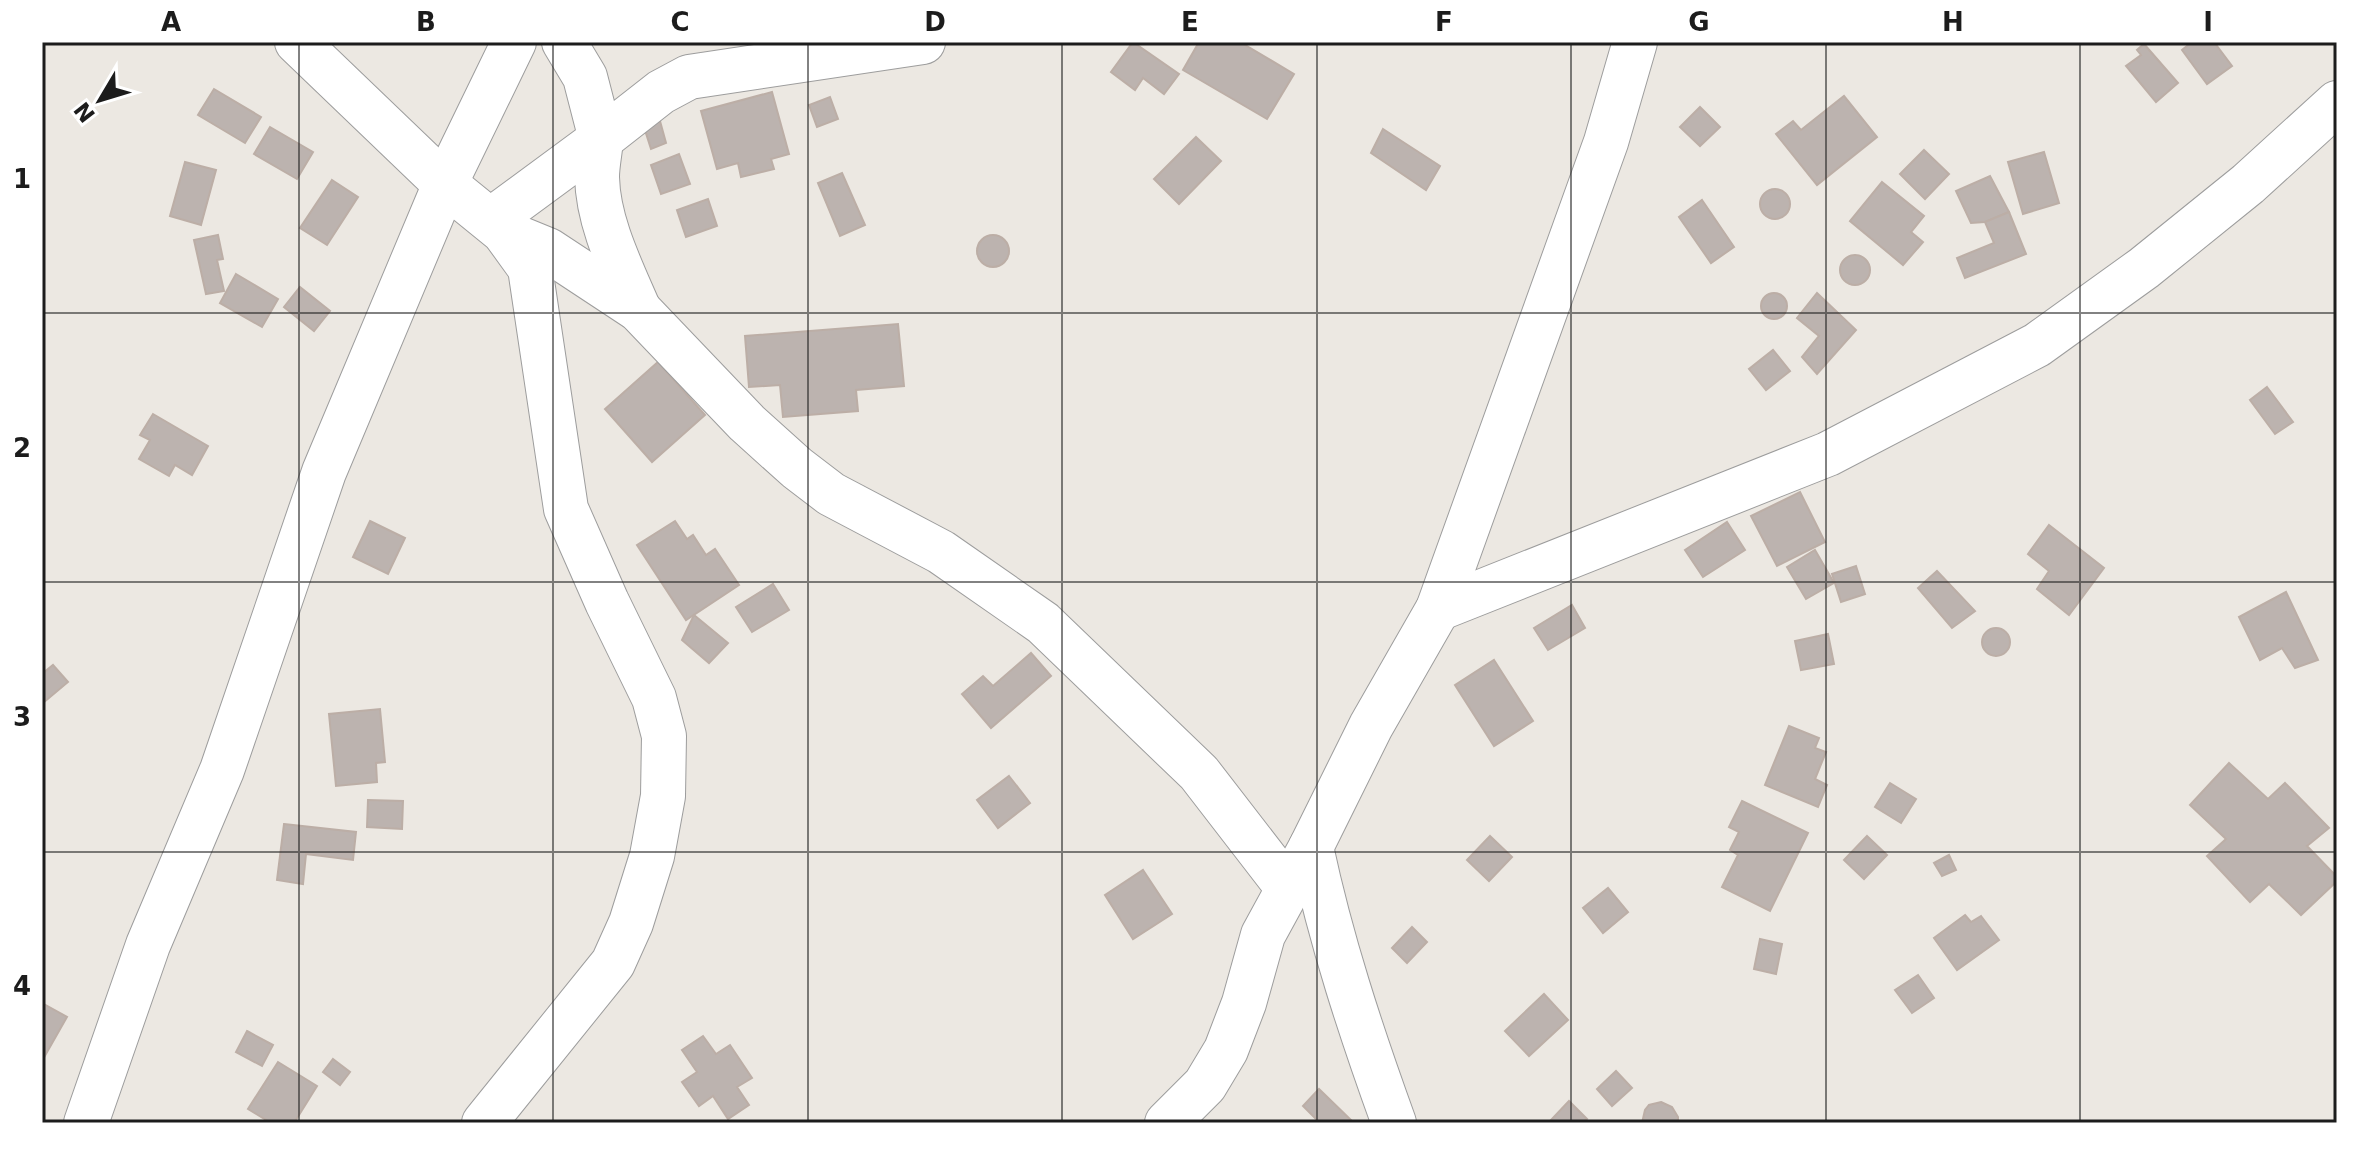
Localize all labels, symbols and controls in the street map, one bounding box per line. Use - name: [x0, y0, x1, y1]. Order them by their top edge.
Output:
- text: A: [161, 7, 181, 37]
- text: B: [416, 7, 436, 37]
- text: C: [670, 7, 690, 37]
- text: D: [924, 7, 946, 37]
- text: E: [1181, 7, 1199, 37]
- text: F: [1435, 7, 1453, 37]
- text: G: [1688, 7, 1710, 37]
- text: H: [1942, 7, 1964, 37]
- text: I: [2203, 7, 2213, 37]
- north arrow: [60, 60, 140, 140]
- text: N: [69, 97, 100, 127]
- text: 1: [13, 164, 31, 194]
- text: 2: [13, 433, 31, 463]
- text: 3: [13, 702, 31, 732]
- text: 4: [13, 971, 31, 1001]

